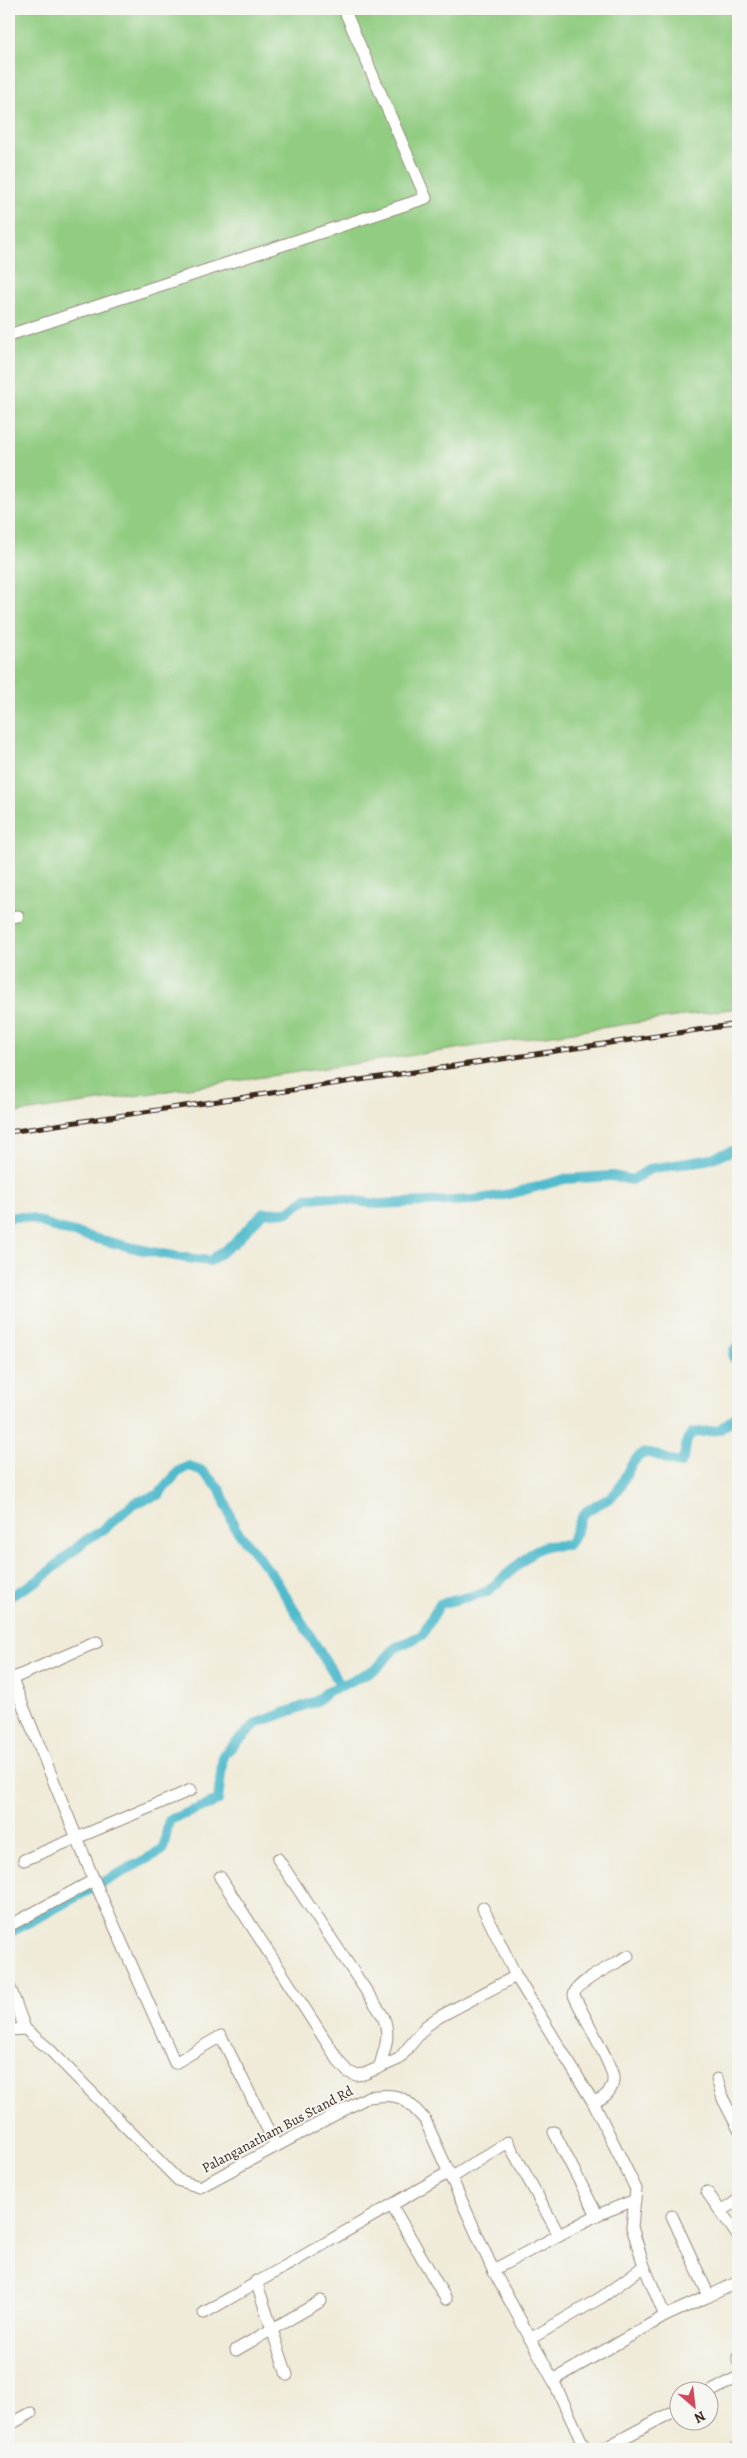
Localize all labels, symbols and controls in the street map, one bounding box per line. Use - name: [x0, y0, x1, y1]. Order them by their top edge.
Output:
- street label: Palanganatham Bus Stand Rd: [198, 2081, 357, 2177]
- north arrow: [670, 2380, 720, 2430]
- text: N: [691, 2406, 709, 2428]

